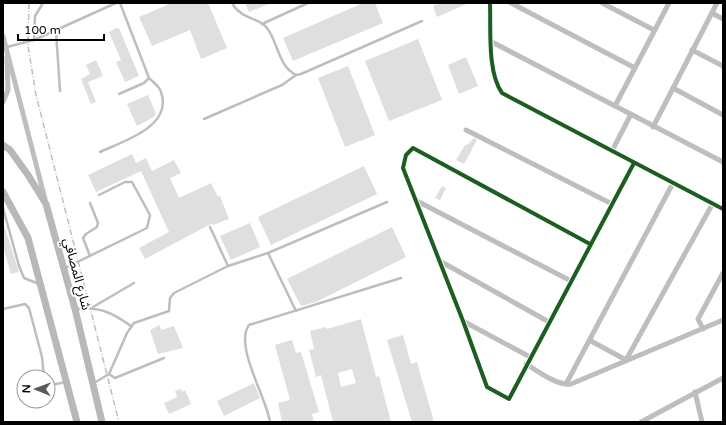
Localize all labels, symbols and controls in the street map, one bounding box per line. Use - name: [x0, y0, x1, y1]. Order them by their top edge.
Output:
- scale bar: [18, 16, 104, 42]
- text: 100 m: [24, 23, 61, 37]
- street label: شارع المصافي: [58, 236, 94, 312]
- north arrow: [16, 369, 56, 409]
- text: N: [20, 384, 33, 393]

